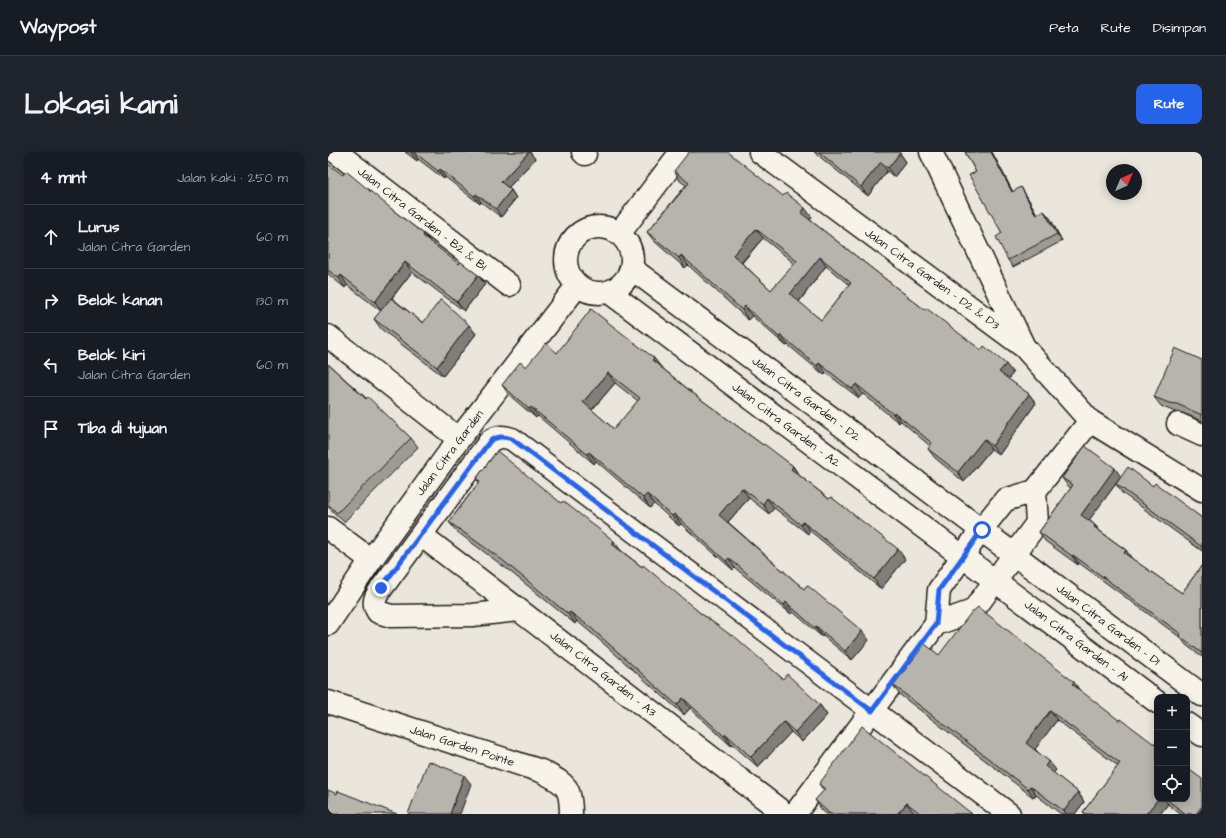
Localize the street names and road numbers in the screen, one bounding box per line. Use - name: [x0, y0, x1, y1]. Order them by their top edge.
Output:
- street label: Jalan Citra Garden - B2 & B1: [354, 163, 491, 275]
- street label: Jalan Citra Garden - D2 & D3: [861, 224, 1003, 334]
- street label: Jalan Citra Garden - D2: [748, 353, 864, 445]
- street label: Jalan Citra Garden - A2: [728, 379, 844, 471]
- street label: Jalan Citra Garden: [412, 406, 488, 500]
- street label: Jalan Citra Garden - D1: [1052, 580, 1164, 670]
- street label: Jalan Citra Garden - A1: [1020, 596, 1132, 686]
- street label: Jalan Citra Garden - A3: [546, 627, 660, 721]
- street label: Jalan Garden Pointe: [407, 721, 517, 771]

